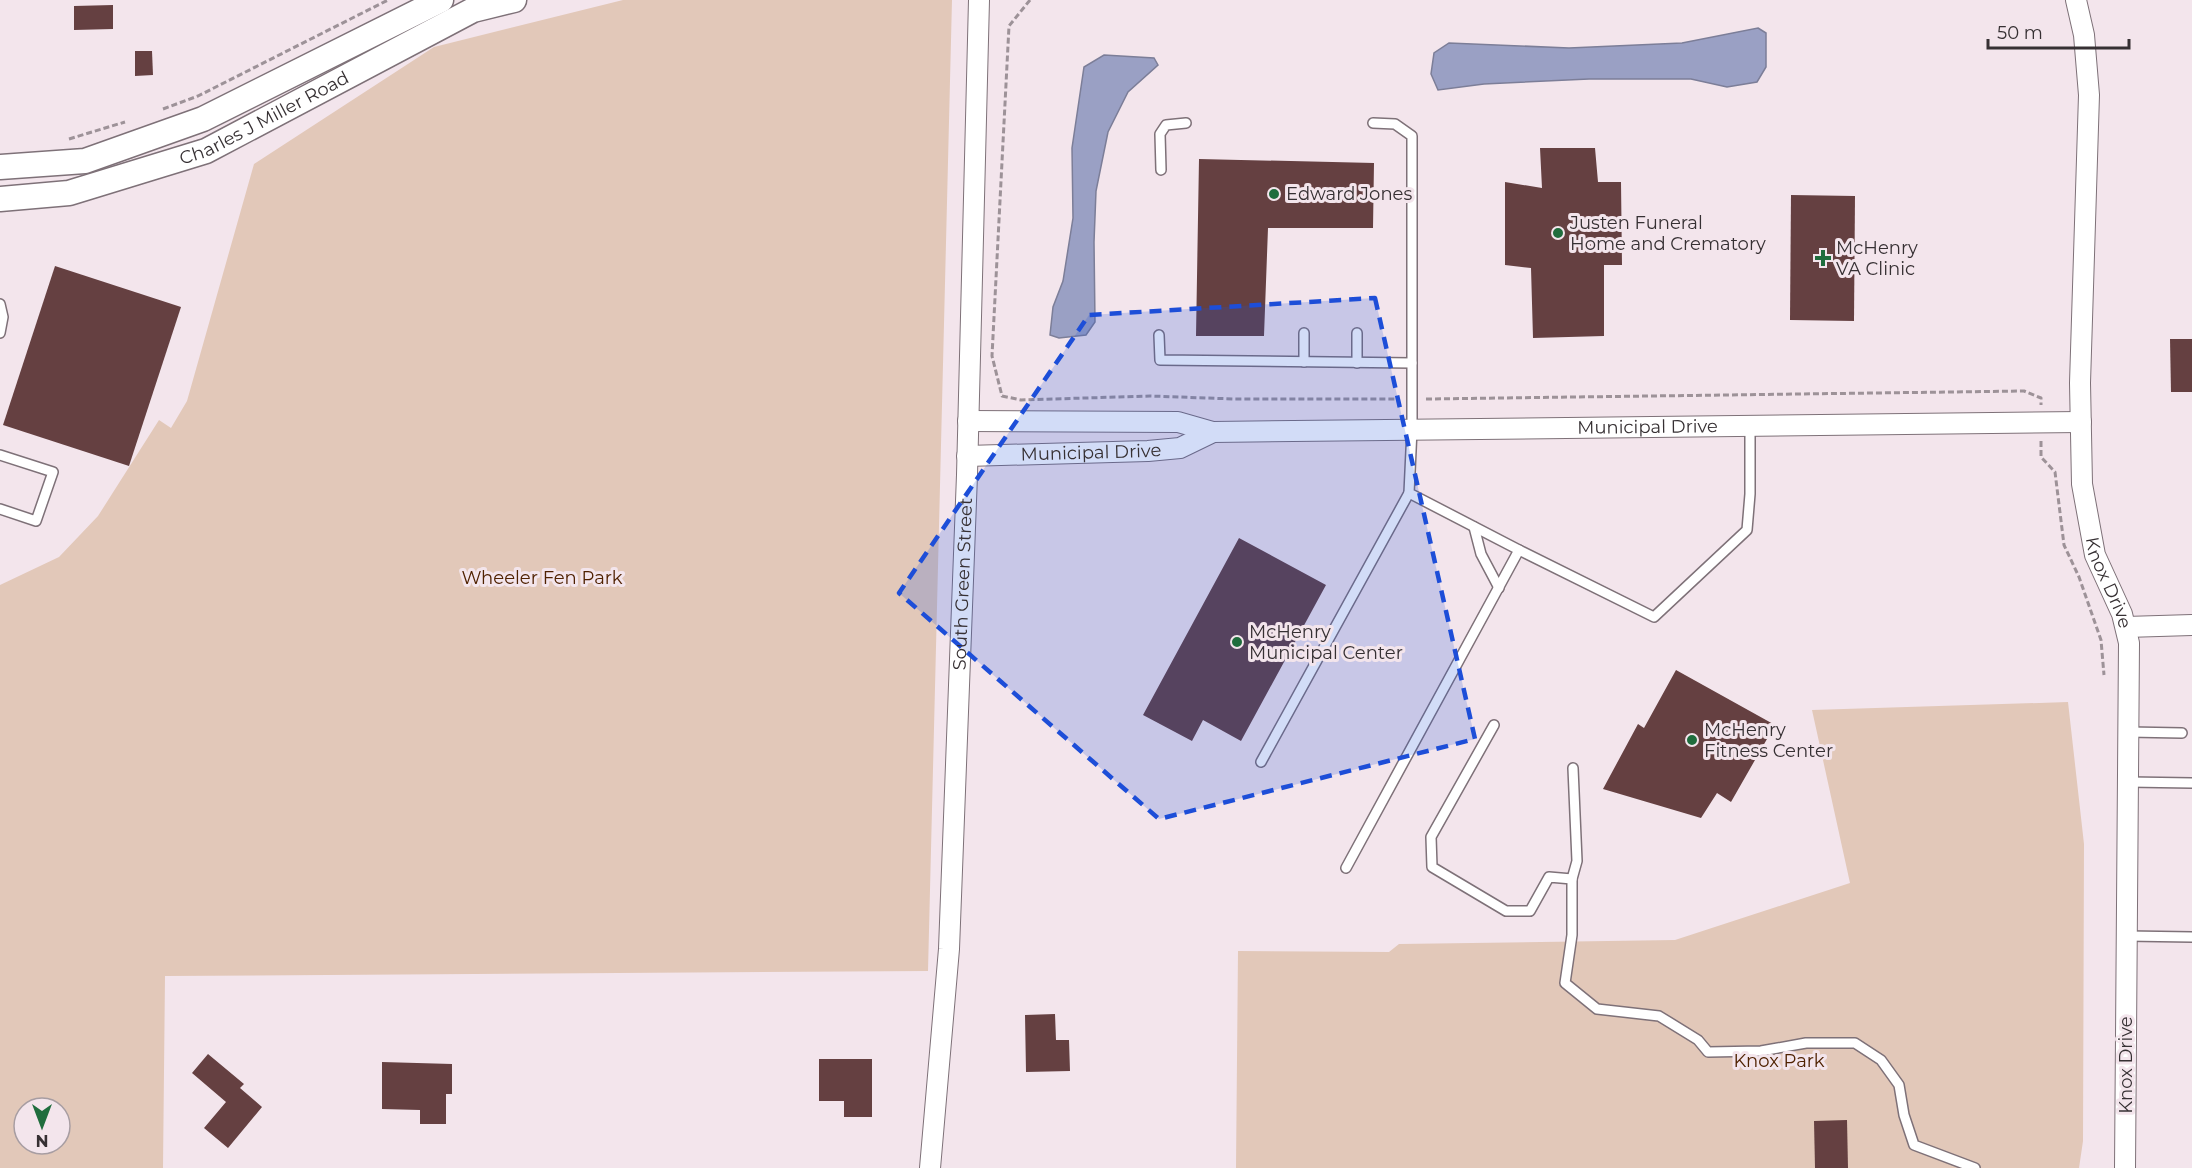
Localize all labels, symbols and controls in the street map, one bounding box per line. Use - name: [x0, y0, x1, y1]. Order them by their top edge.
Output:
- scale bar: [1988, 12, 2129, 50]
- text: 50 m: [1997, 22, 2043, 44]
- street label: Charles J Miller Road: [177, 67, 353, 169]
- place label: Edward Jones: [1286, 183, 1412, 205]
- marker: Edward Jones: [1267, 187, 1281, 201]
- place label: Justen Funeral Home and Crematory: [1569, 212, 1766, 255]
- marker: Justen Funeral Home and Crematory: [1551, 226, 1565, 240]
- place label: McHenry VA Clinic: [1836, 237, 1918, 280]
- marker: McHenry VA Clinic: [1814, 249, 1832, 267]
- street label: Municipal Drive: [1577, 415, 1718, 439]
- street label: Municipal Drive: [1020, 439, 1162, 466]
- street label: South Green Street: [949, 497, 977, 671]
- street label: Knox Drive: [2081, 535, 2136, 631]
- park label: Wheeler Fen Park: [461, 567, 623, 589]
- place label: McHenry Municipal Center: [1249, 621, 1403, 664]
- marker: McHenry Municipal Center: [1230, 635, 1244, 649]
- place label: McHenry Fitness Center: [1704, 719, 1833, 762]
- marker: McHenry Fitness Center: [1685, 733, 1699, 747]
- street label: Knox Drive: [2115, 1016, 2137, 1114]
- park label: Knox Park: [1733, 1050, 1825, 1072]
- north arrow: [12, 1096, 72, 1156]
- text: N: [36, 1131, 48, 1150]

